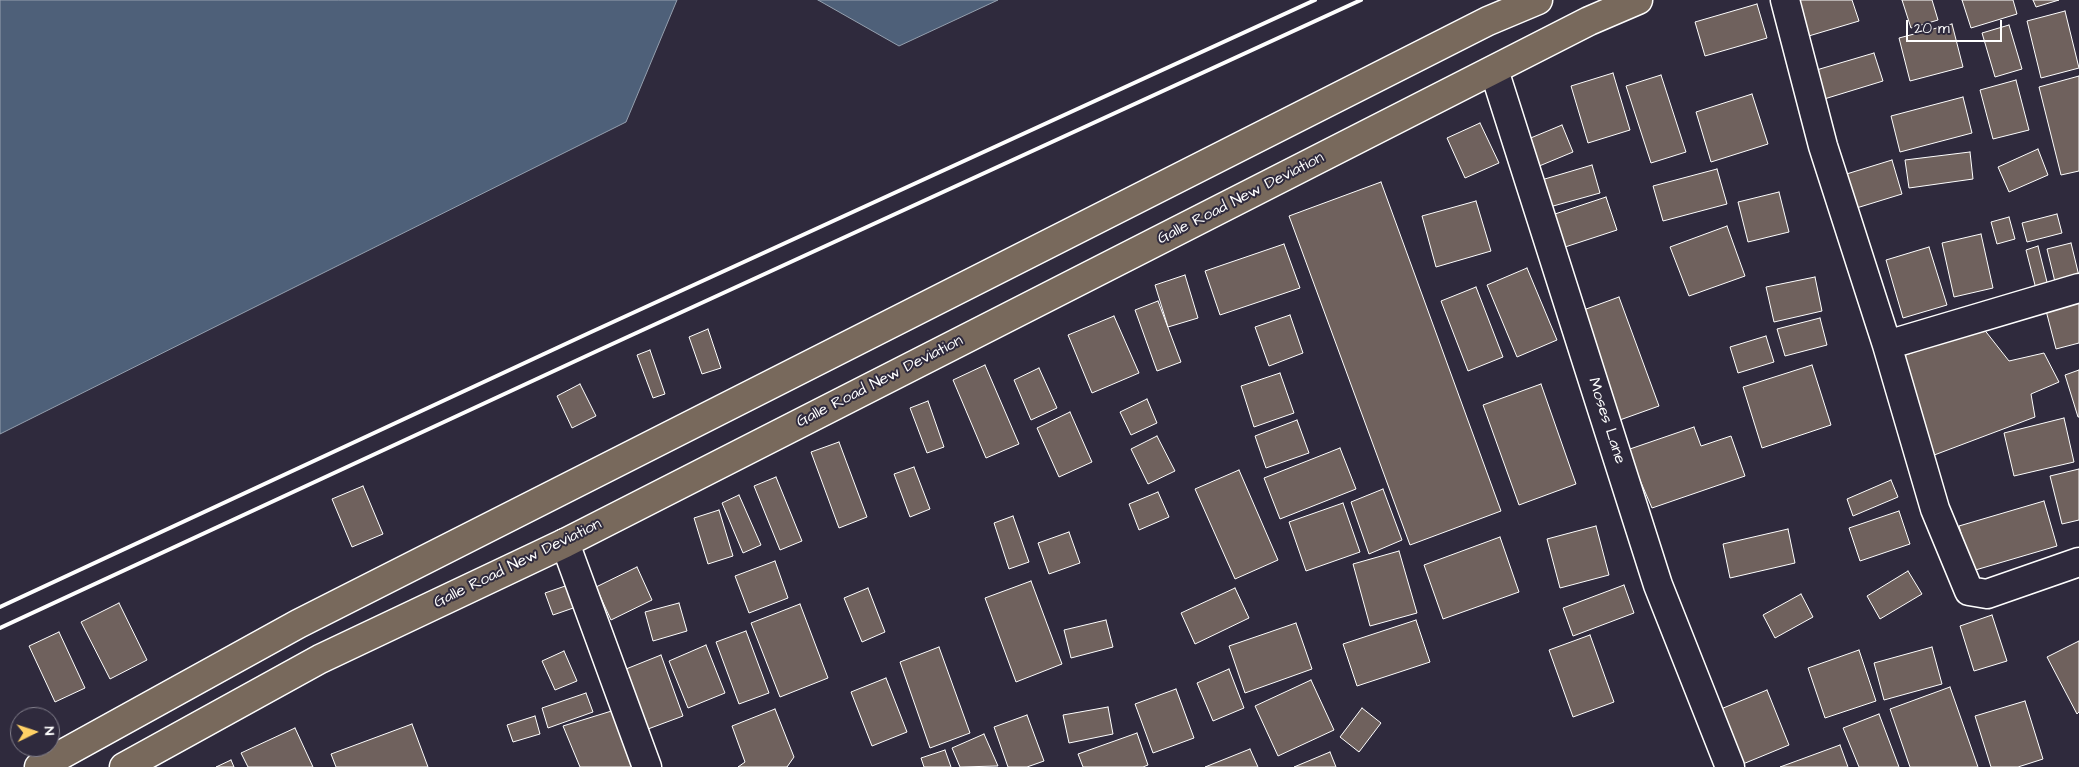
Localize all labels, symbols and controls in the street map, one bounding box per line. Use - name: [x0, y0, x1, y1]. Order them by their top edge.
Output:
- scale bar: [1909, 10, 2005, 42]
- text: 20 m: [1914, 18, 1950, 39]
- street label: Galle Road New Deviation: [1155, 149, 1327, 249]
- street label: Galle Road New Deviation: [794, 332, 966, 432]
- street label: Moses Lane: [1583, 376, 1629, 466]
- street label: Galle Road New Deviation: [431, 515, 605, 613]
- north arrow: [10, 707, 60, 757]
- text: N: [39, 726, 59, 736]

